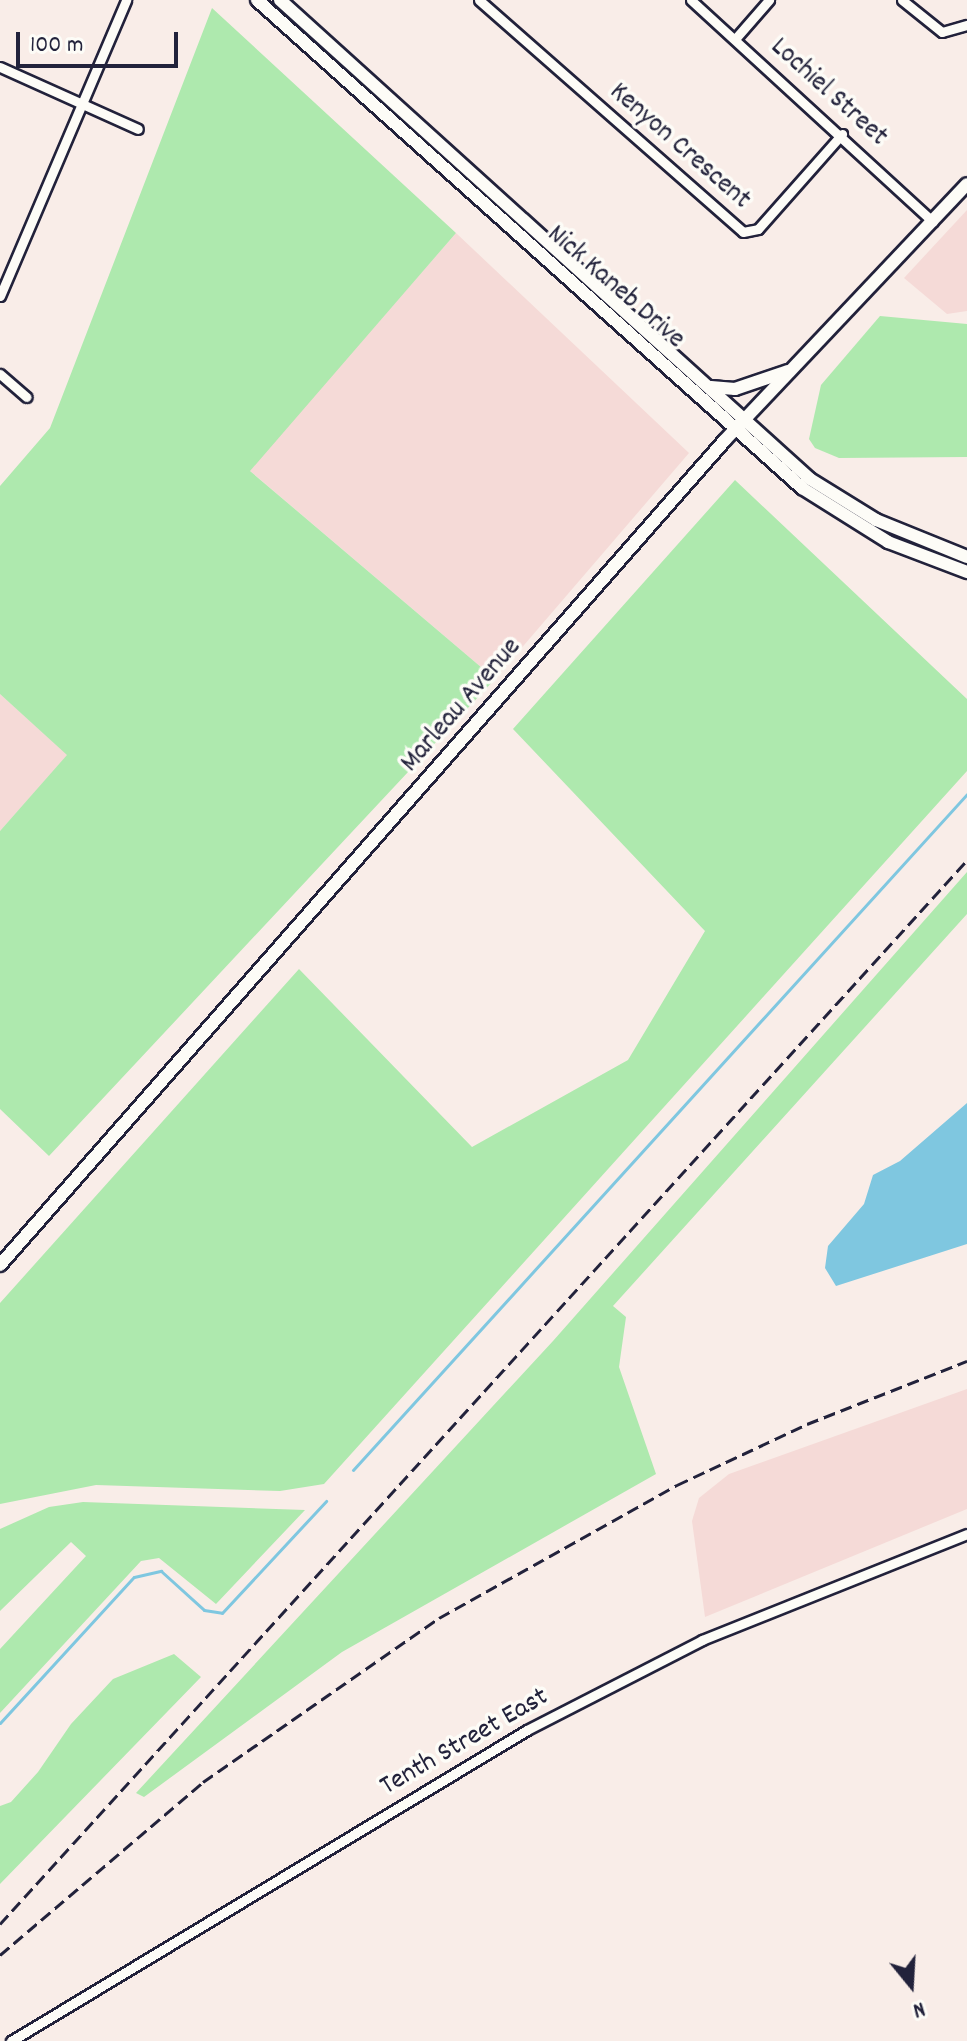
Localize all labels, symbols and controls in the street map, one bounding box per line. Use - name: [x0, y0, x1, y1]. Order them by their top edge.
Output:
- scale bar: [20, 16, 182, 66]
- text: 100 m: [30, 29, 83, 63]
- street label: Lochiel Street: [762, 31, 894, 155]
- street label: Kenyon Crescent: [601, 76, 757, 218]
- street label: Nick Kaneb Drive: [539, 219, 691, 357]
- street label: Marleau Avenue: [394, 632, 530, 780]
- street label: Tenth Street East: [375, 1681, 555, 1805]
- north arrow: [871, 1945, 951, 2025]
- text: N: [909, 1992, 929, 2025]

